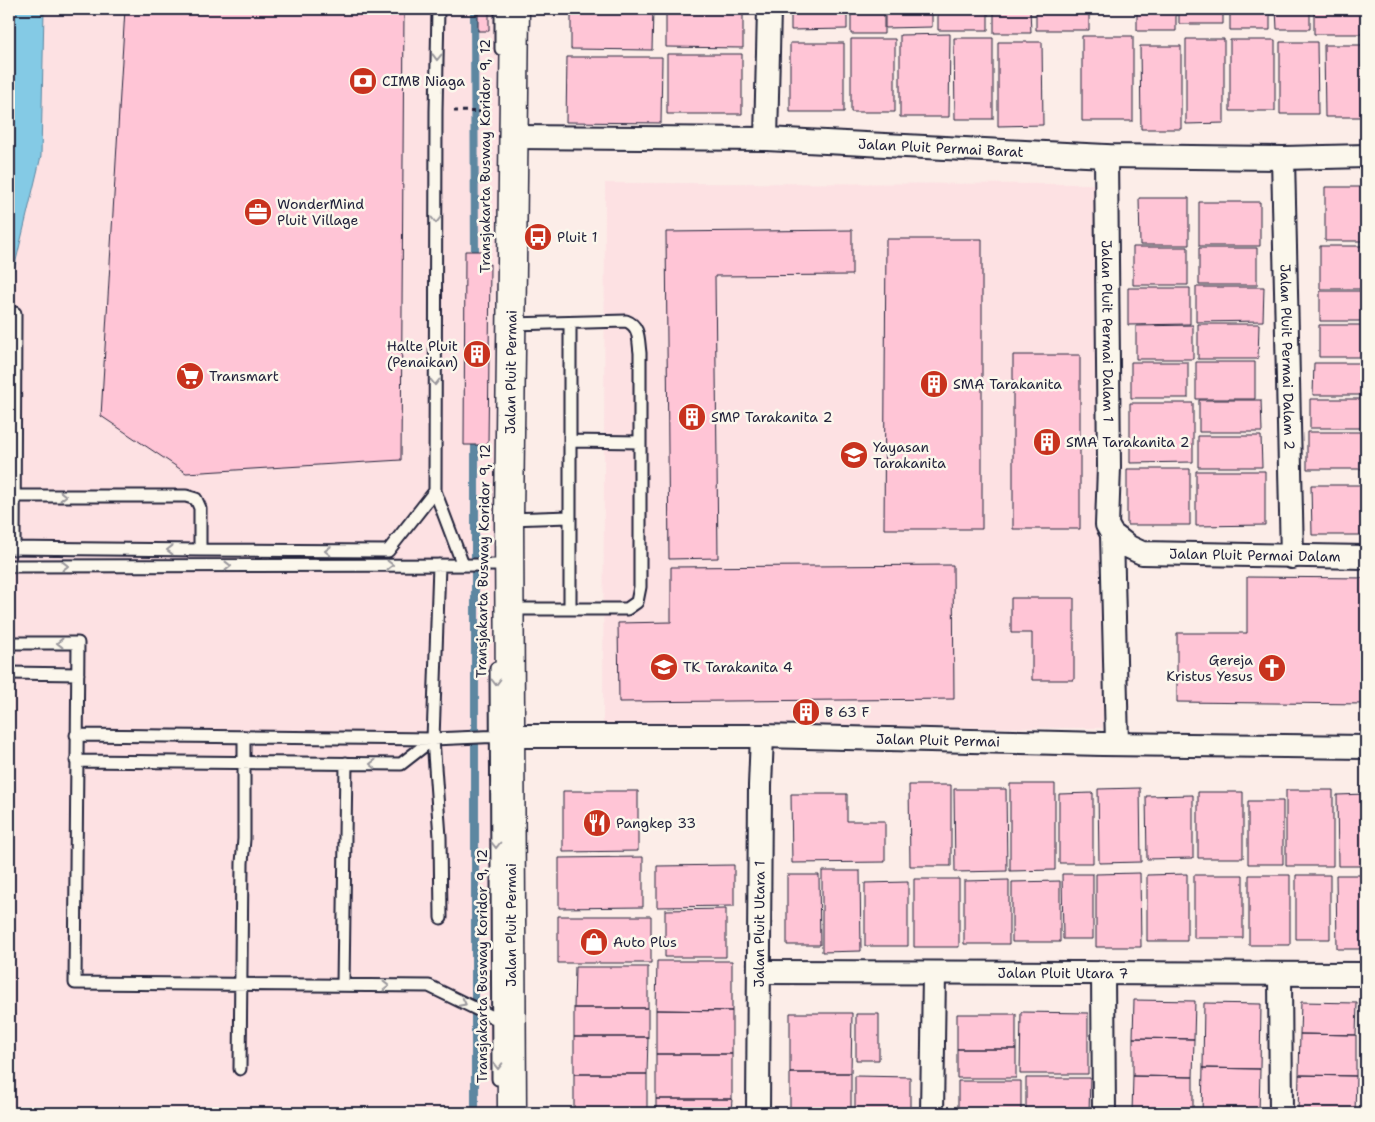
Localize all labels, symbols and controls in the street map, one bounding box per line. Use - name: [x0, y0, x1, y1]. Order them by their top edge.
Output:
- street label: Transjakarta Busway Koridor 9, 12: [476, 39, 494, 273]
- one-way arrow: [432, 54, 442, 62]
- bank icon: CIMB Niaga: [348, 66, 378, 96]
- place label: CIMB Niaga: [382, 72, 465, 90]
- street label: Jalan Pluit Permai Barat: [857, 135, 1024, 161]
- place label: WonderMind Pluit Village: [277, 195, 364, 229]
- office icon: WonderMind Pluit Village: [243, 197, 273, 227]
- one-way arrow: [431, 216, 441, 224]
- bus stop icon: Pluit 1: [523, 222, 553, 252]
- place label: Pluit 1: [557, 228, 598, 246]
- street label: Jalan Pluit Permai Dalam 1: [1098, 240, 1118, 422]
- street label: Jalan Pluit Permai Dalam 2: [1276, 264, 1299, 450]
- street label: Jalan Pluit Permai: [501, 310, 520, 434]
- place label: Halte Pluit (Penaikan): [387, 337, 458, 371]
- building icon: Halte Pluit (Penaikan): [462, 339, 492, 369]
- supermarket icon: Transmart: [175, 361, 205, 391]
- place label: Transmart: [209, 367, 279, 385]
- building icon: SMA Tarakanita: [919, 369, 949, 399]
- place label: SMA Tarakanita: [953, 375, 1062, 393]
- one-way arrow: [430, 379, 440, 387]
- building icon: SMP Tarakanita 2: [677, 402, 707, 432]
- place label: SMP Tarakanita 2: [711, 408, 832, 426]
- building icon: SMA Tarakanita 2: [1032, 427, 1062, 457]
- place label: SMA Tarakanita 2: [1066, 433, 1190, 451]
- place label: Yayasan Tarakanita: [873, 438, 946, 472]
- school or university icon: Yayasan Tarakanita: [839, 440, 869, 470]
- street label: Transjakarta Busway Koridor 9, 12: [472, 444, 494, 678]
- one-way arrow: [60, 491, 67, 501]
- street label: Jalan Pluit Permai Dalam: [1169, 544, 1341, 566]
- one-way arrow: [166, 545, 174, 555]
- one-way arrow: [324, 546, 332, 556]
- one-way arrow: [387, 560, 395, 570]
- one-way arrow: [62, 561, 70, 571]
- one-way arrow: [224, 561, 232, 571]
- one-way arrow: [56, 638, 64, 648]
- place label: Gereja Kristus Yesus: [1166, 651, 1253, 685]
- school or university icon: TK Tarakanita 4: [649, 652, 679, 682]
- church icon: Gereja Kristus Yesus: [1257, 653, 1287, 683]
- place label: TK Tarakanita 4: [683, 658, 793, 676]
- one-way arrow: [491, 679, 501, 687]
- building icon: B 63 F: [791, 697, 821, 727]
- place label: B 63 F: [825, 703, 870, 721]
- street label: Jalan Pluit Permai: [876, 730, 1000, 751]
- one-way arrow: [369, 759, 376, 769]
- restaurant icon: Pangkep 33: [582, 808, 612, 838]
- place label: Pangkep 33: [616, 814, 696, 832]
- one-way arrow: [491, 841, 502, 849]
- street label: Transjakarta Busway Koridor 9, 12: [473, 849, 491, 1083]
- street label: Jalan Pluit Utara 1: [750, 861, 769, 987]
- street label: Jalan Pluit Permai: [502, 863, 520, 987]
- shop icon: Auto Plus: [579, 927, 609, 957]
- place label: Auto Plus: [613, 933, 677, 951]
- street label: Jalan Pluit Utara 7: [998, 964, 1128, 982]
- one-way arrow: [382, 981, 390, 991]
- one-way arrow: [458, 997, 467, 1007]
- one-way arrow: [493, 1063, 503, 1071]

